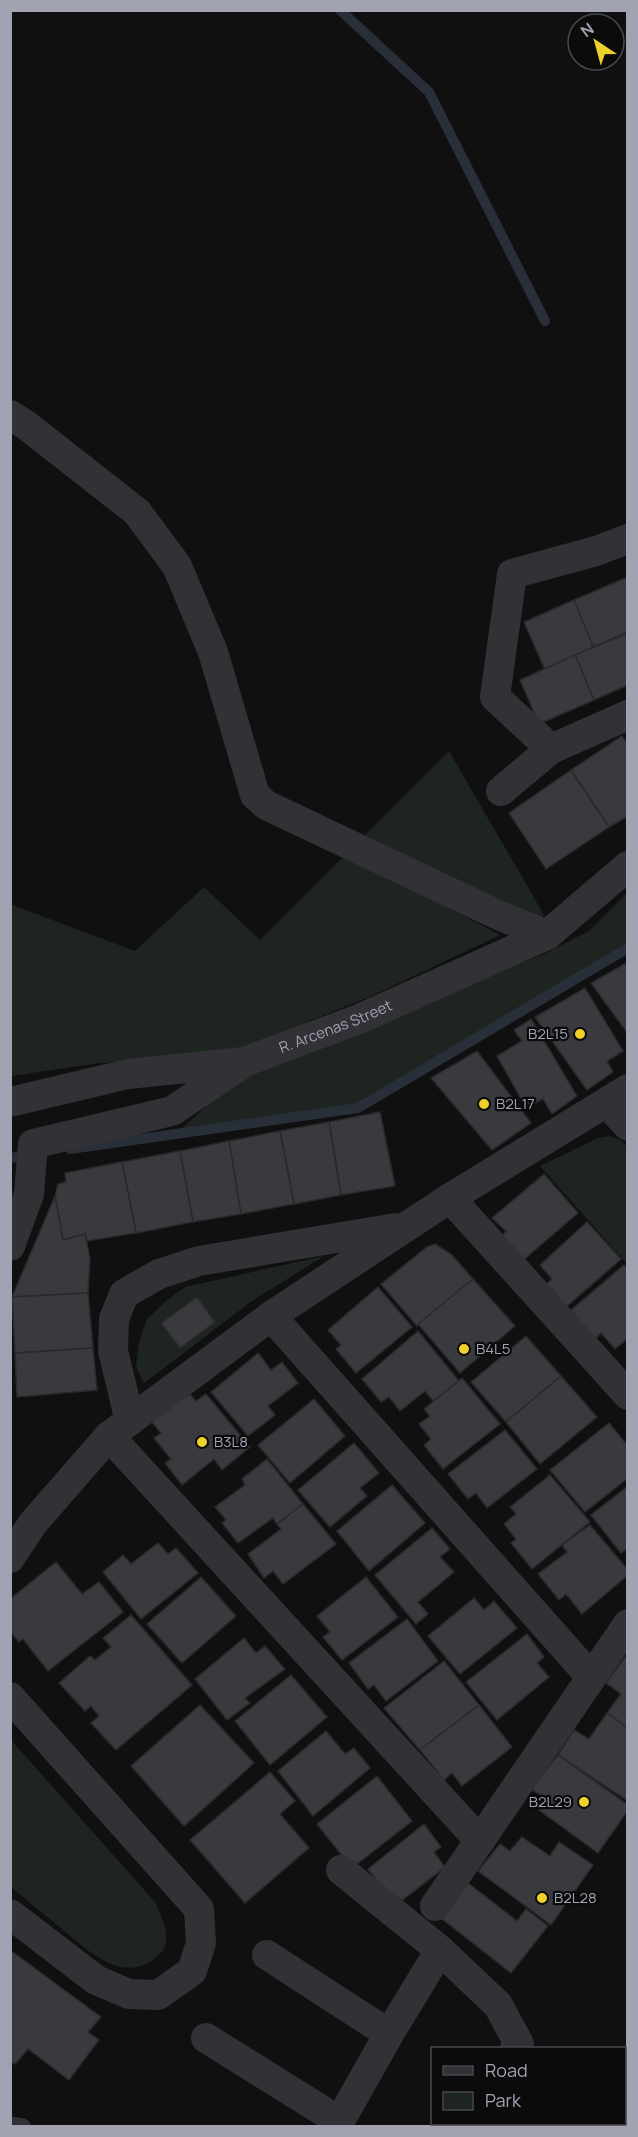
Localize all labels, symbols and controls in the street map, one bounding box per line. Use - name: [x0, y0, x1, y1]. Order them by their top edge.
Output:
- north arrow: [566, 12, 626, 72]
- text: N: [576, 18, 598, 42]
- street label: R. Arcenas Street: [276, 995, 395, 1058]
- place label: B2L15: [528, 1023, 568, 1044]
- marker: B2L15: [573, 1027, 587, 1041]
- place label: B2L17: [496, 1093, 535, 1114]
- marker: B2L17: [477, 1097, 491, 1111]
- place label: B4L5: [476, 1338, 510, 1359]
- marker: B4L5: [457, 1342, 471, 1356]
- place label: B3L8: [214, 1431, 248, 1452]
- marker: B3L8: [195, 1435, 209, 1449]
- place label: B2L29: [529, 1791, 572, 1812]
- marker: B2L29: [577, 1795, 591, 1809]
- place label: B2L28: [554, 1887, 597, 1908]
- marker: B2L28: [535, 1891, 549, 1905]
- legend: [431, 2047, 626, 2125]
- text: Road: [485, 2058, 528, 2082]
- text: Park: [485, 2088, 522, 2112]

